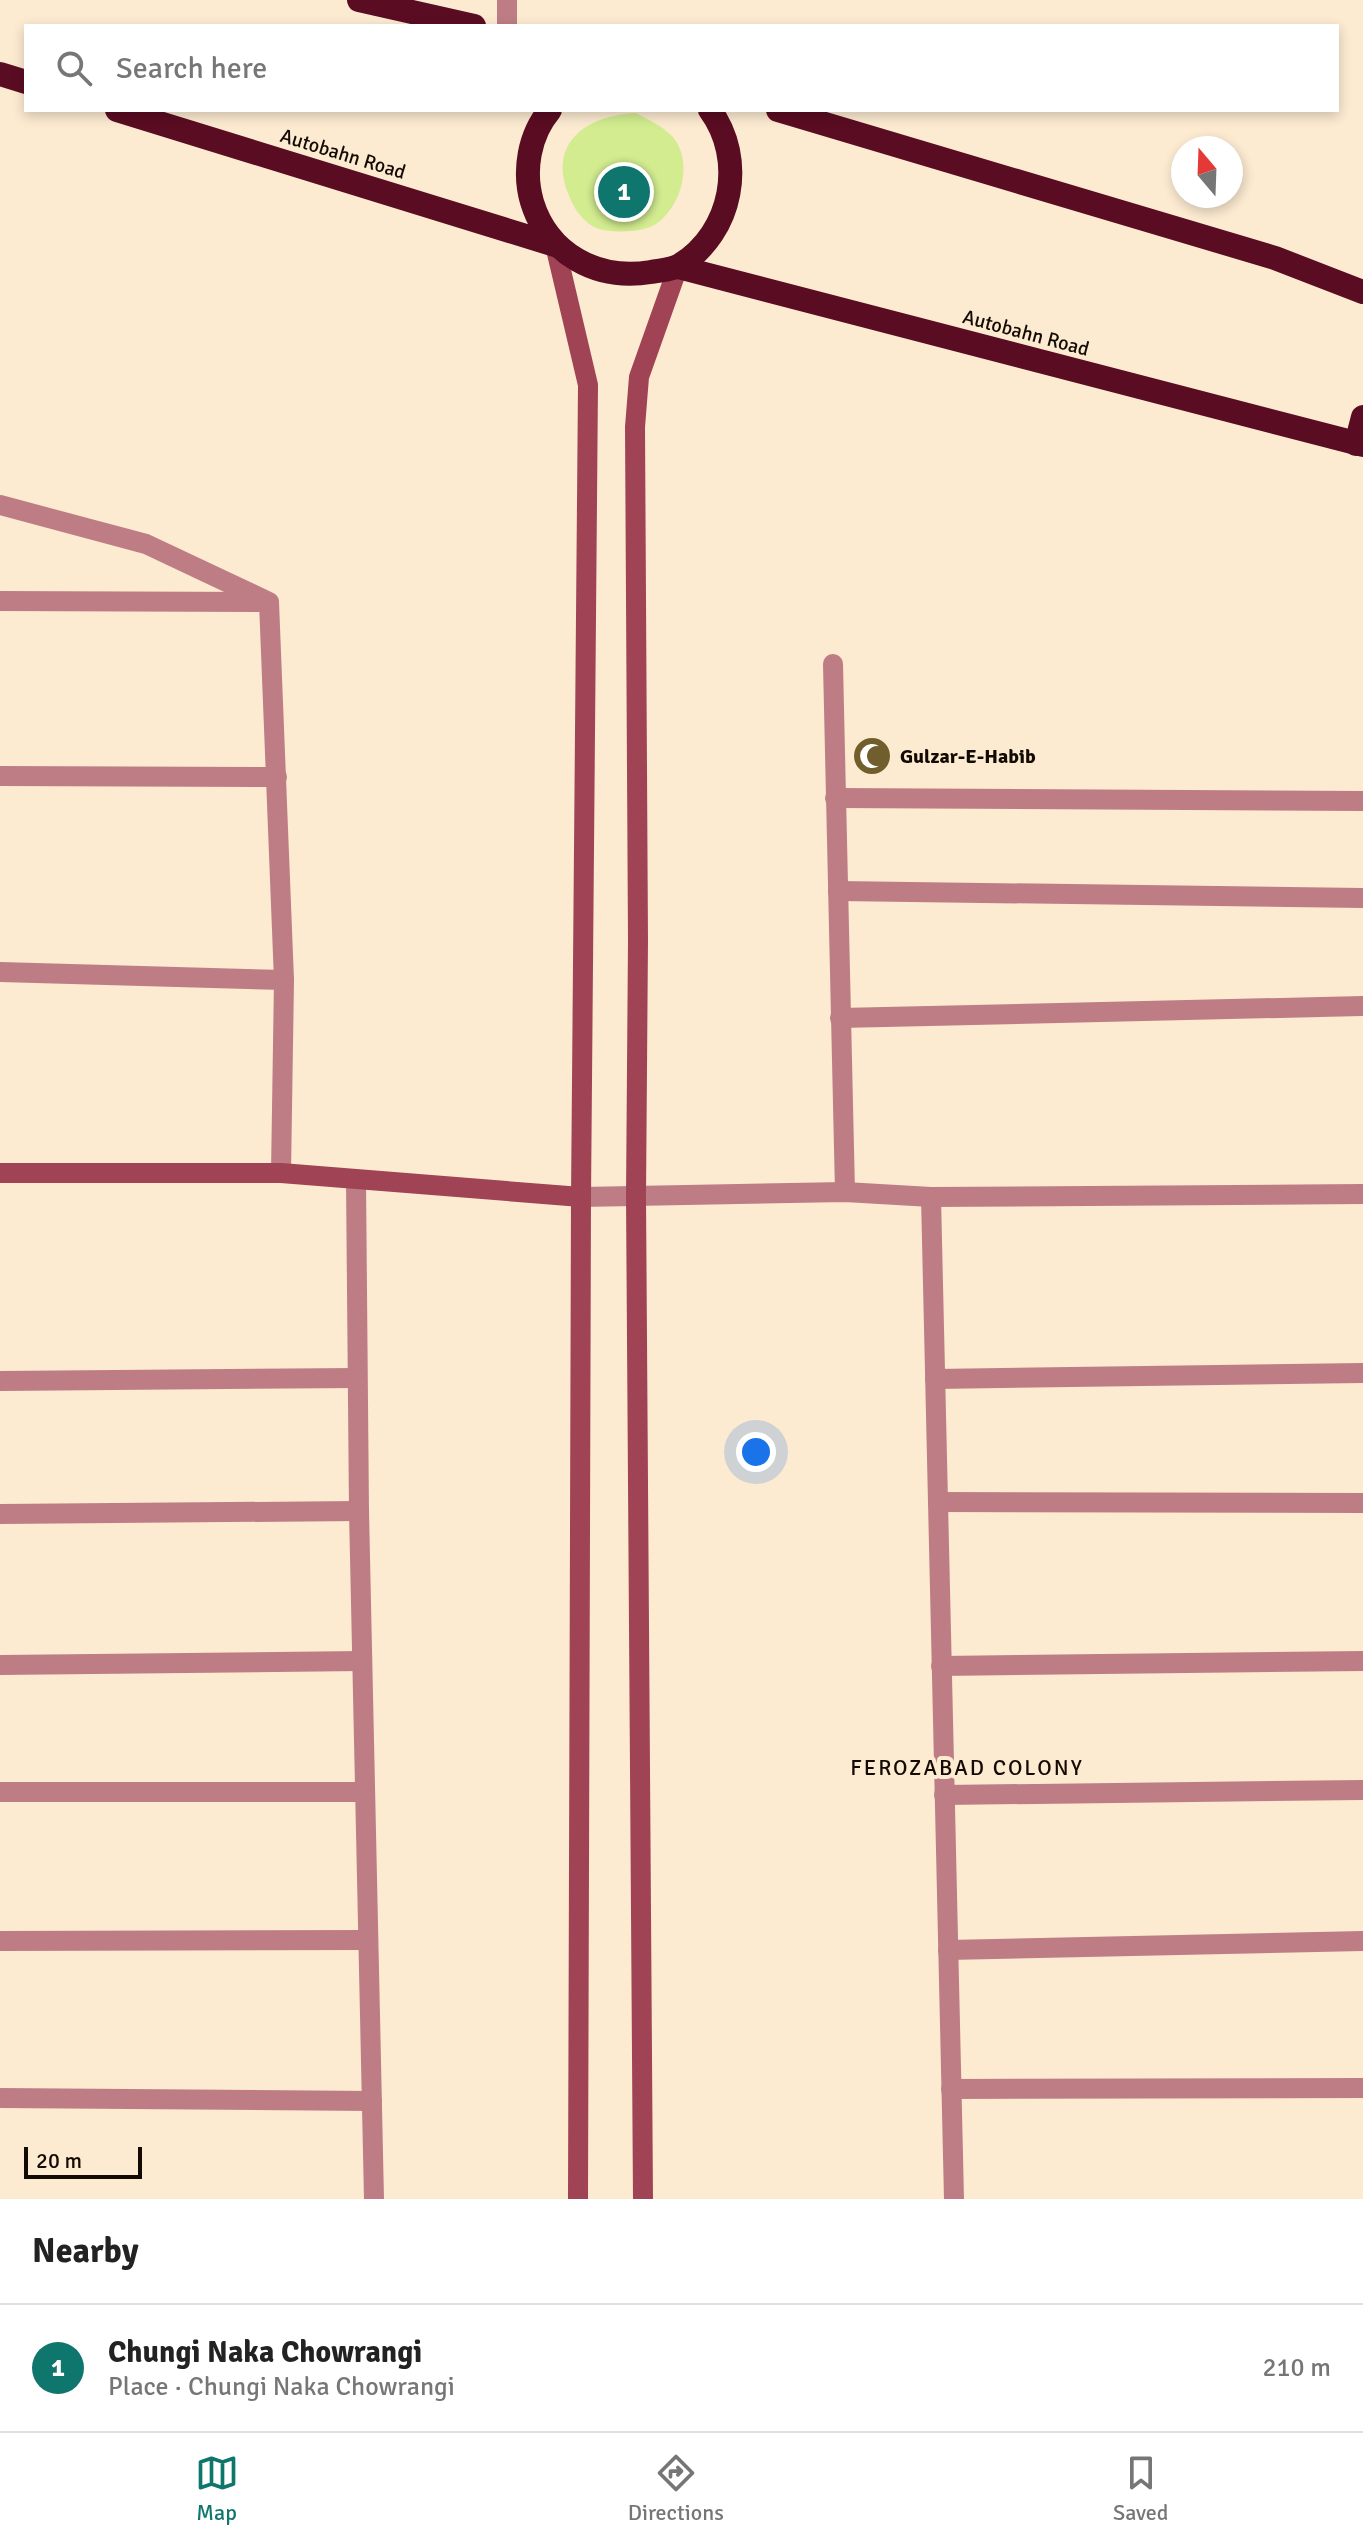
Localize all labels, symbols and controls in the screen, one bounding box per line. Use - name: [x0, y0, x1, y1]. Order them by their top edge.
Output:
- search box: [24, 24, 1339, 112]
- icon: search: [52, 46, 96, 90]
- text: Search here: [116, 50, 267, 87]
- street label: Autobahn Road: [277, 123, 409, 185]
- north arrow: [1171, 136, 1243, 208]
- pin: 1: [598, 162, 650, 222]
- street label: Autobahn Road: [960, 304, 1092, 362]
- mosque icon: Gulzar-E-Habib: [851, 735, 893, 777]
- place label: Gulzar-E-Habib: [900, 744, 1036, 769]
- your location: [736, 1432, 776, 1472]
- district label: FEROZABAD COLONY: [850, 1754, 1084, 1781]
- scale bar: [24, 2143, 142, 2179]
- text: 20 m: [36, 2147, 82, 2174]
- text: Nearby: [32, 2230, 139, 2272]
- text: Chungi Naka Chowrangi: [108, 2334, 422, 2371]
- text: 1: [51, 2352, 65, 2384]
- text: 210 m: [1262, 2352, 1331, 2384]
- text: Place · Chungi Naka Chowrangi: [108, 2371, 455, 2403]
- tab: Map: [195, 2451, 239, 2526]
- tab: Directions: [628, 2451, 724, 2526]
- tab: Saved: [1113, 2451, 1168, 2526]

